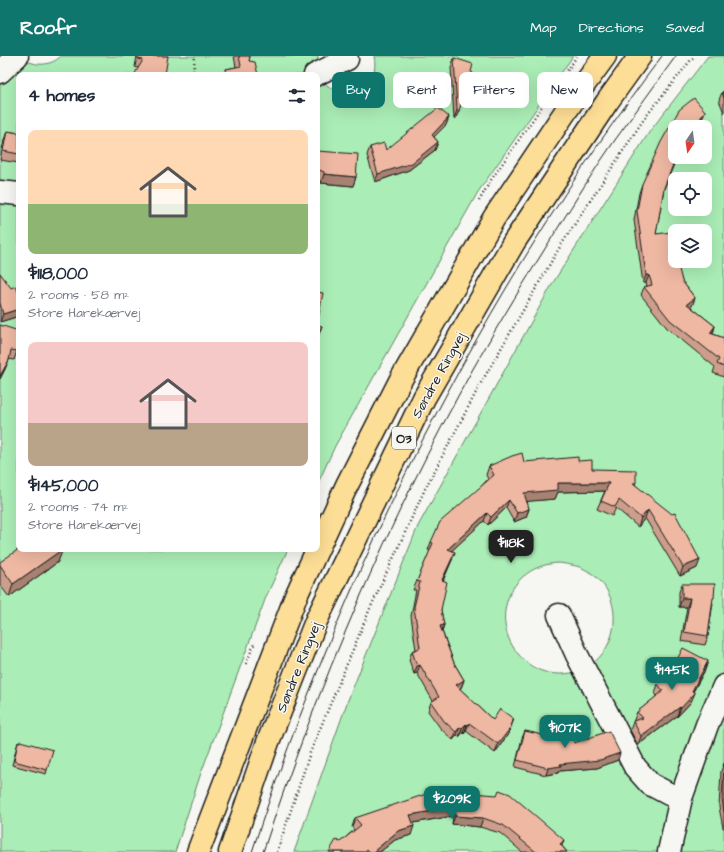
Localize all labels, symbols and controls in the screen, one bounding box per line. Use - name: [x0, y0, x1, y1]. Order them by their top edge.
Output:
- text: Roofr: [20, 15, 77, 42]
- text: Map: [530, 18, 557, 38]
- text: Directions: [579, 18, 644, 38]
- text: Saved: [666, 18, 704, 38]
- chip: Buy: [332, 72, 385, 108]
- chip: Rent: [393, 72, 451, 108]
- chip: Filters: [459, 72, 529, 108]
- chip: New: [537, 72, 593, 108]
- text: 4 homes: [28, 84, 95, 108]
- icon: filters: [286, 85, 308, 107]
- north arrow: [668, 120, 712, 164]
- map controls: [668, 120, 712, 268]
- icon: home: [132, 156, 204, 228]
- button: locate: [668, 172, 712, 216]
- button: layers: [668, 224, 712, 268]
- text: $118,000: [28, 262, 88, 286]
- text: 2 rooms · 58 m²: [28, 286, 129, 304]
- text: Store Harekærvej: [28, 304, 140, 322]
- street label: Søndre Ringvej: [407, 328, 471, 422]
- icon: home: [132, 368, 204, 440]
- road number: O3: [392, 427, 416, 449]
- text: $145,000: [28, 474, 98, 498]
- text: 2 rooms · 74 m²: [28, 498, 128, 516]
- text: Store Harekærvej: [28, 516, 140, 534]
- pin: $118K: [483, 530, 539, 564]
- text: $118K: [498, 534, 524, 552]
- street label: Søndre Ringvej: [272, 619, 326, 715]
- pin: $145K: [644, 657, 700, 691]
- text: $145K: [655, 661, 689, 679]
- pin: $107K: [537, 715, 593, 749]
- text: $107K: [549, 719, 581, 737]
- pin: $209K: [424, 786, 480, 820]
- text: $209K: [433, 790, 471, 808]

